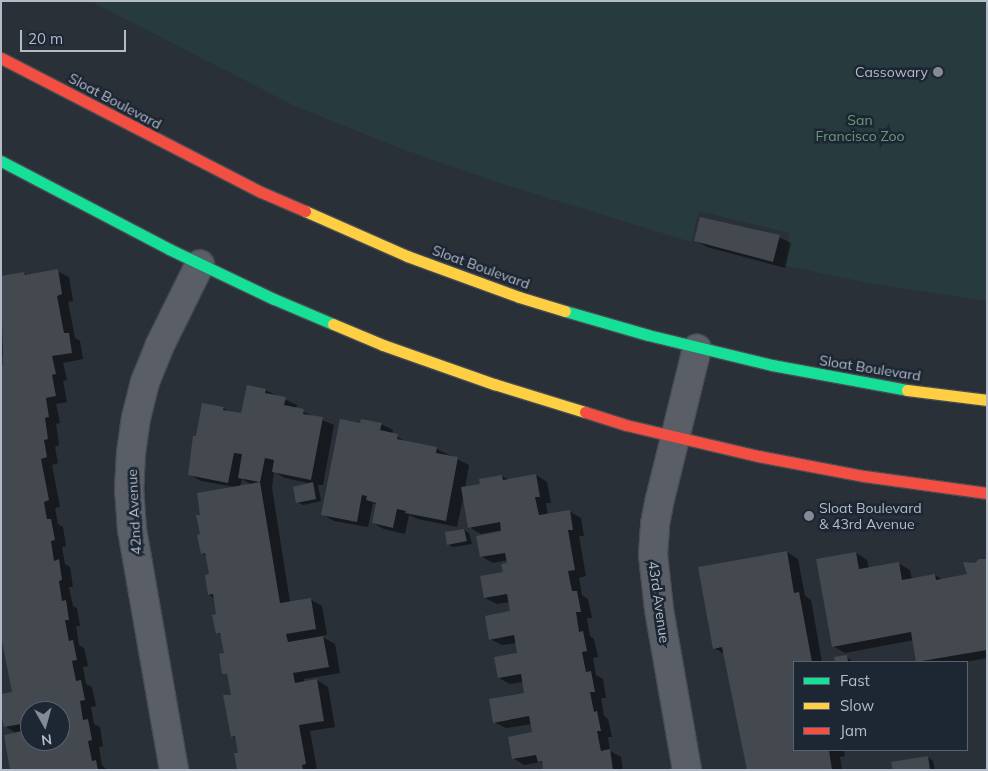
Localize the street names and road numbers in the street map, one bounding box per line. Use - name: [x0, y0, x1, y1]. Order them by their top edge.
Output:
- street label: Sloat Boulevard: [66, 70, 164, 132]
- street label: Sloat Boulevard: [430, 242, 532, 292]
- street label: Sloat Boulevard: [818, 352, 922, 384]
- street label: 42nd Avenue: [123, 469, 145, 555]
- street label: 43rd Avenue: [645, 560, 673, 644]

